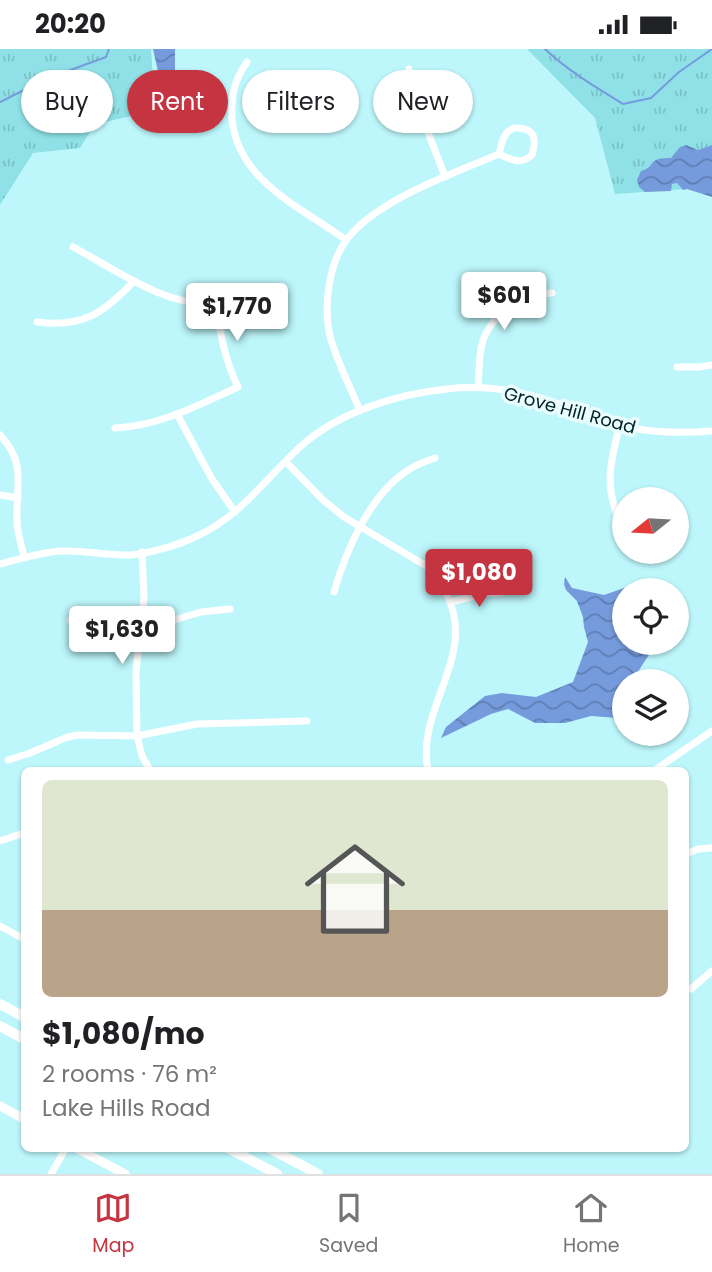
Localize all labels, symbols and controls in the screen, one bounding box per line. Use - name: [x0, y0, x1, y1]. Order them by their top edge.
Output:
- text: 20:20: [35, 6, 106, 42]
- chip: Buy: [21, 70, 113, 133]
- chip: Rent: [127, 70, 228, 133]
- chip: Filters: [242, 70, 359, 133]
- chip: New: [373, 70, 473, 133]
- pin: $601: [463, 273, 545, 332]
- text: $601: [477, 279, 531, 311]
- pin: $1,770: [180, 283, 294, 343]
- text: $1,770: [202, 290, 272, 322]
- street label: Grove Hill Road: [501, 380, 639, 440]
- north arrow: [612, 487, 690, 563]
- map controls: [612, 487, 689, 746]
- pin: $1,080: [422, 549, 536, 609]
- text: $1,080: [441, 556, 517, 588]
- button: locate: [612, 578, 689, 655]
- pin: $1,630: [65, 607, 179, 666]
- text: $1,630: [85, 613, 159, 645]
- button: layers: [612, 669, 689, 746]
- icon: home: [292, 826, 418, 952]
- text: $1,080/mo: [42, 1012, 205, 1055]
- text: 2 rooms · 76 m²: [42, 1058, 217, 1090]
- text: Lake Hills Road: [42, 1092, 211, 1124]
- tab: Map: [92, 1189, 134, 1260]
- tab: Saved: [319, 1189, 378, 1260]
- tab: Home: [563, 1189, 620, 1260]

